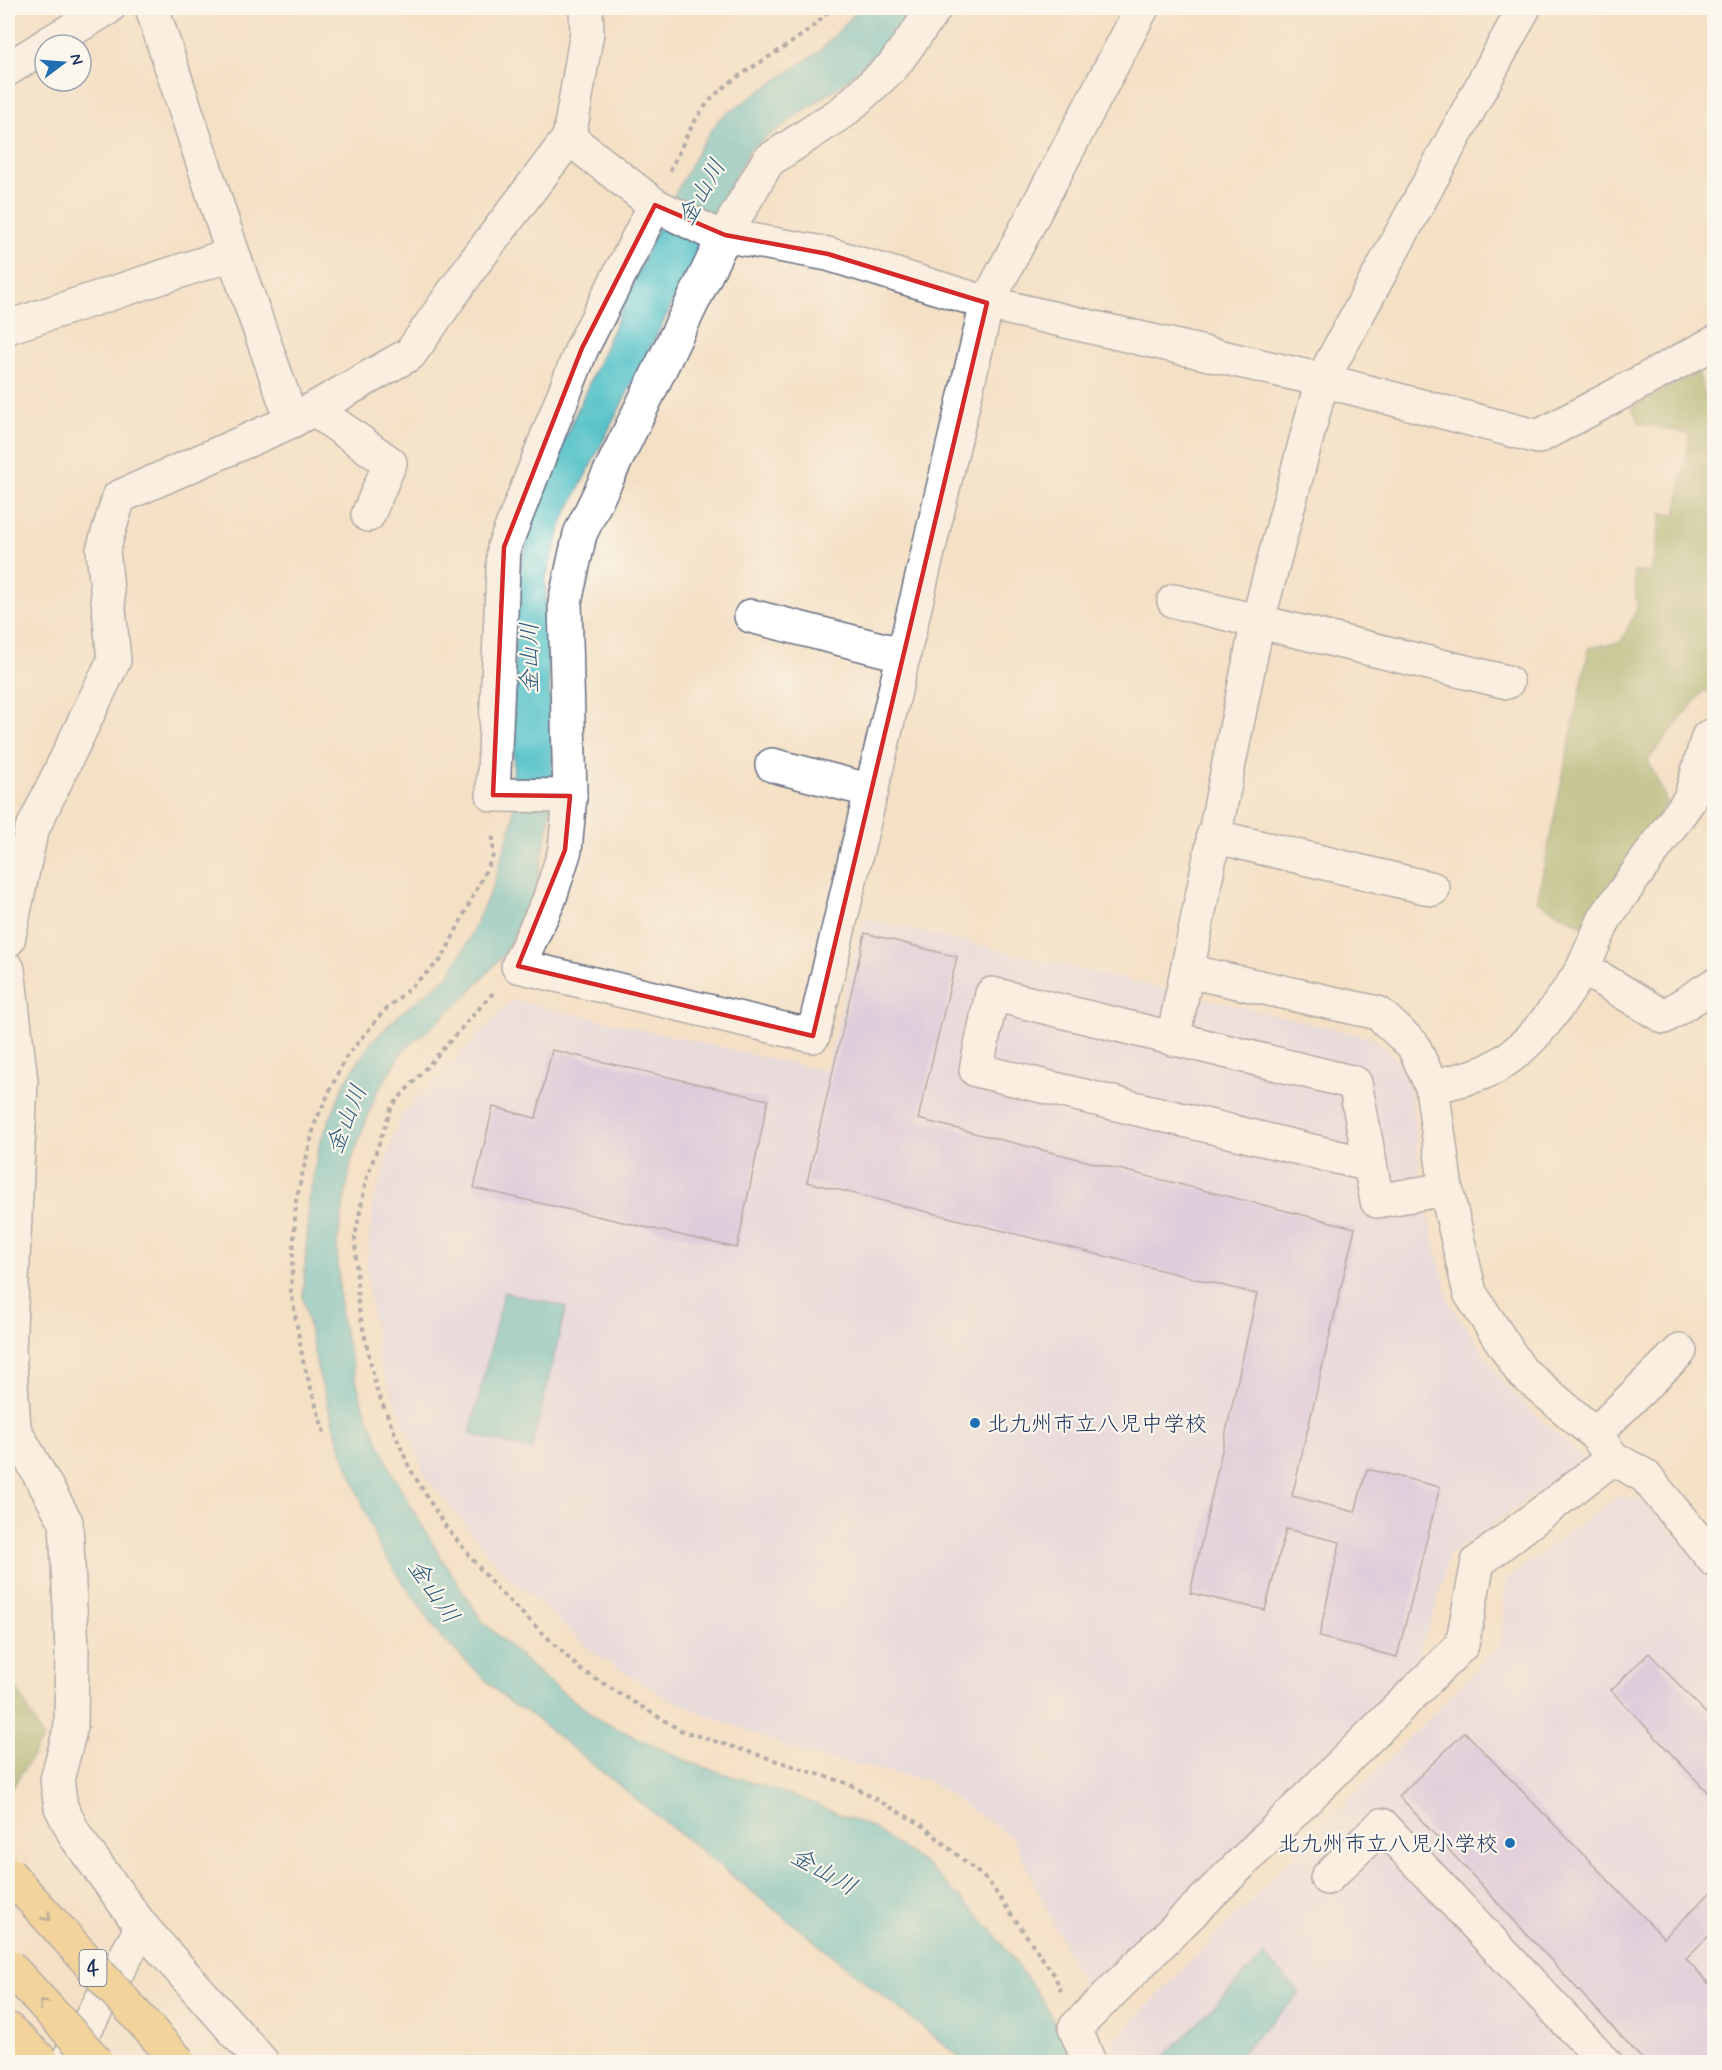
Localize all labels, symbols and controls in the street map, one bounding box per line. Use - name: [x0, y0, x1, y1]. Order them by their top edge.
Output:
- north arrow: [33, 33, 93, 93]
- text: N: [64, 51, 88, 67]
- water label: 金山川: [671, 154, 734, 232]
- water label: 金山川: [515, 622, 546, 694]
- water label: 金山川: [320, 1080, 375, 1159]
- place label: 北九州市立八児中学校: [987, 1411, 1207, 1439]
- marker: 北九州市立八児中学校: [968, 1416, 982, 1430]
- water label: 金山川: [400, 1553, 466, 1630]
- place label: 北九州市立八児小学校: [1278, 1831, 1498, 1859]
- marker: 北九州市立八児小学校: [1503, 1836, 1517, 1850]
- water label: 金山川: [784, 1841, 862, 1904]
- one-way arrow: [40, 1910, 51, 1920]
- road number: 4: [80, 1950, 106, 1986]
- one-way arrow: [39, 2000, 50, 2011]

